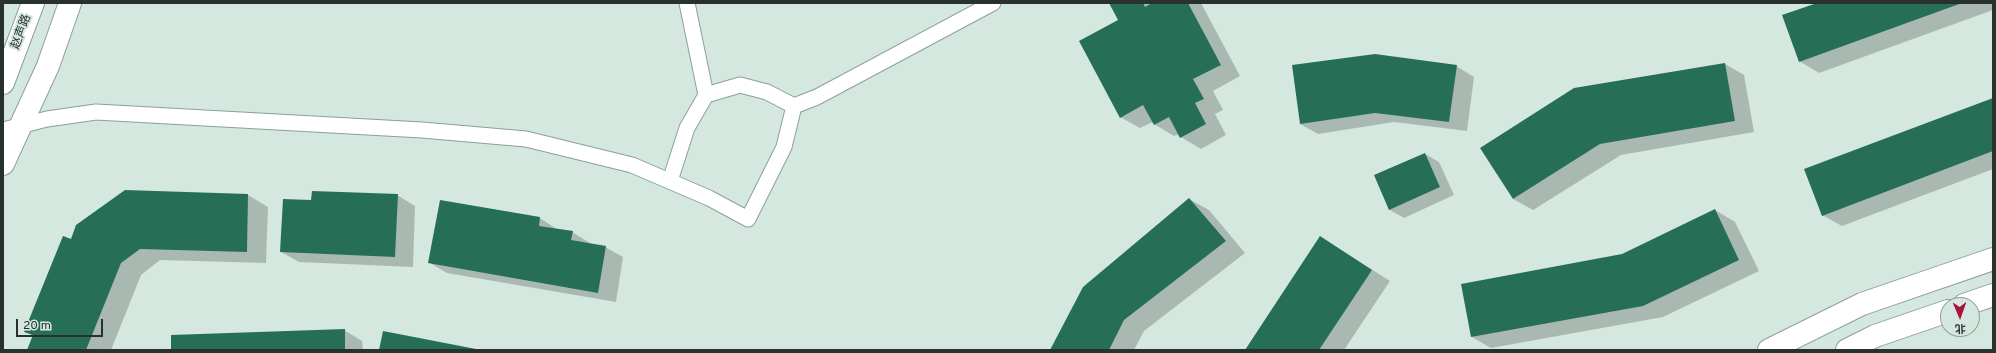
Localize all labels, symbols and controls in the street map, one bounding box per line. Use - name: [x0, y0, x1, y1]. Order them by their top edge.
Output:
- street label: 赵声路: [9, 13, 35, 51]
- north arrow: [1940, 297, 1980, 337]
- scale bar: [18, 311, 105, 337]
- text: 20 m: [23, 318, 51, 334]
- text: 北: [1955, 321, 1966, 335]

